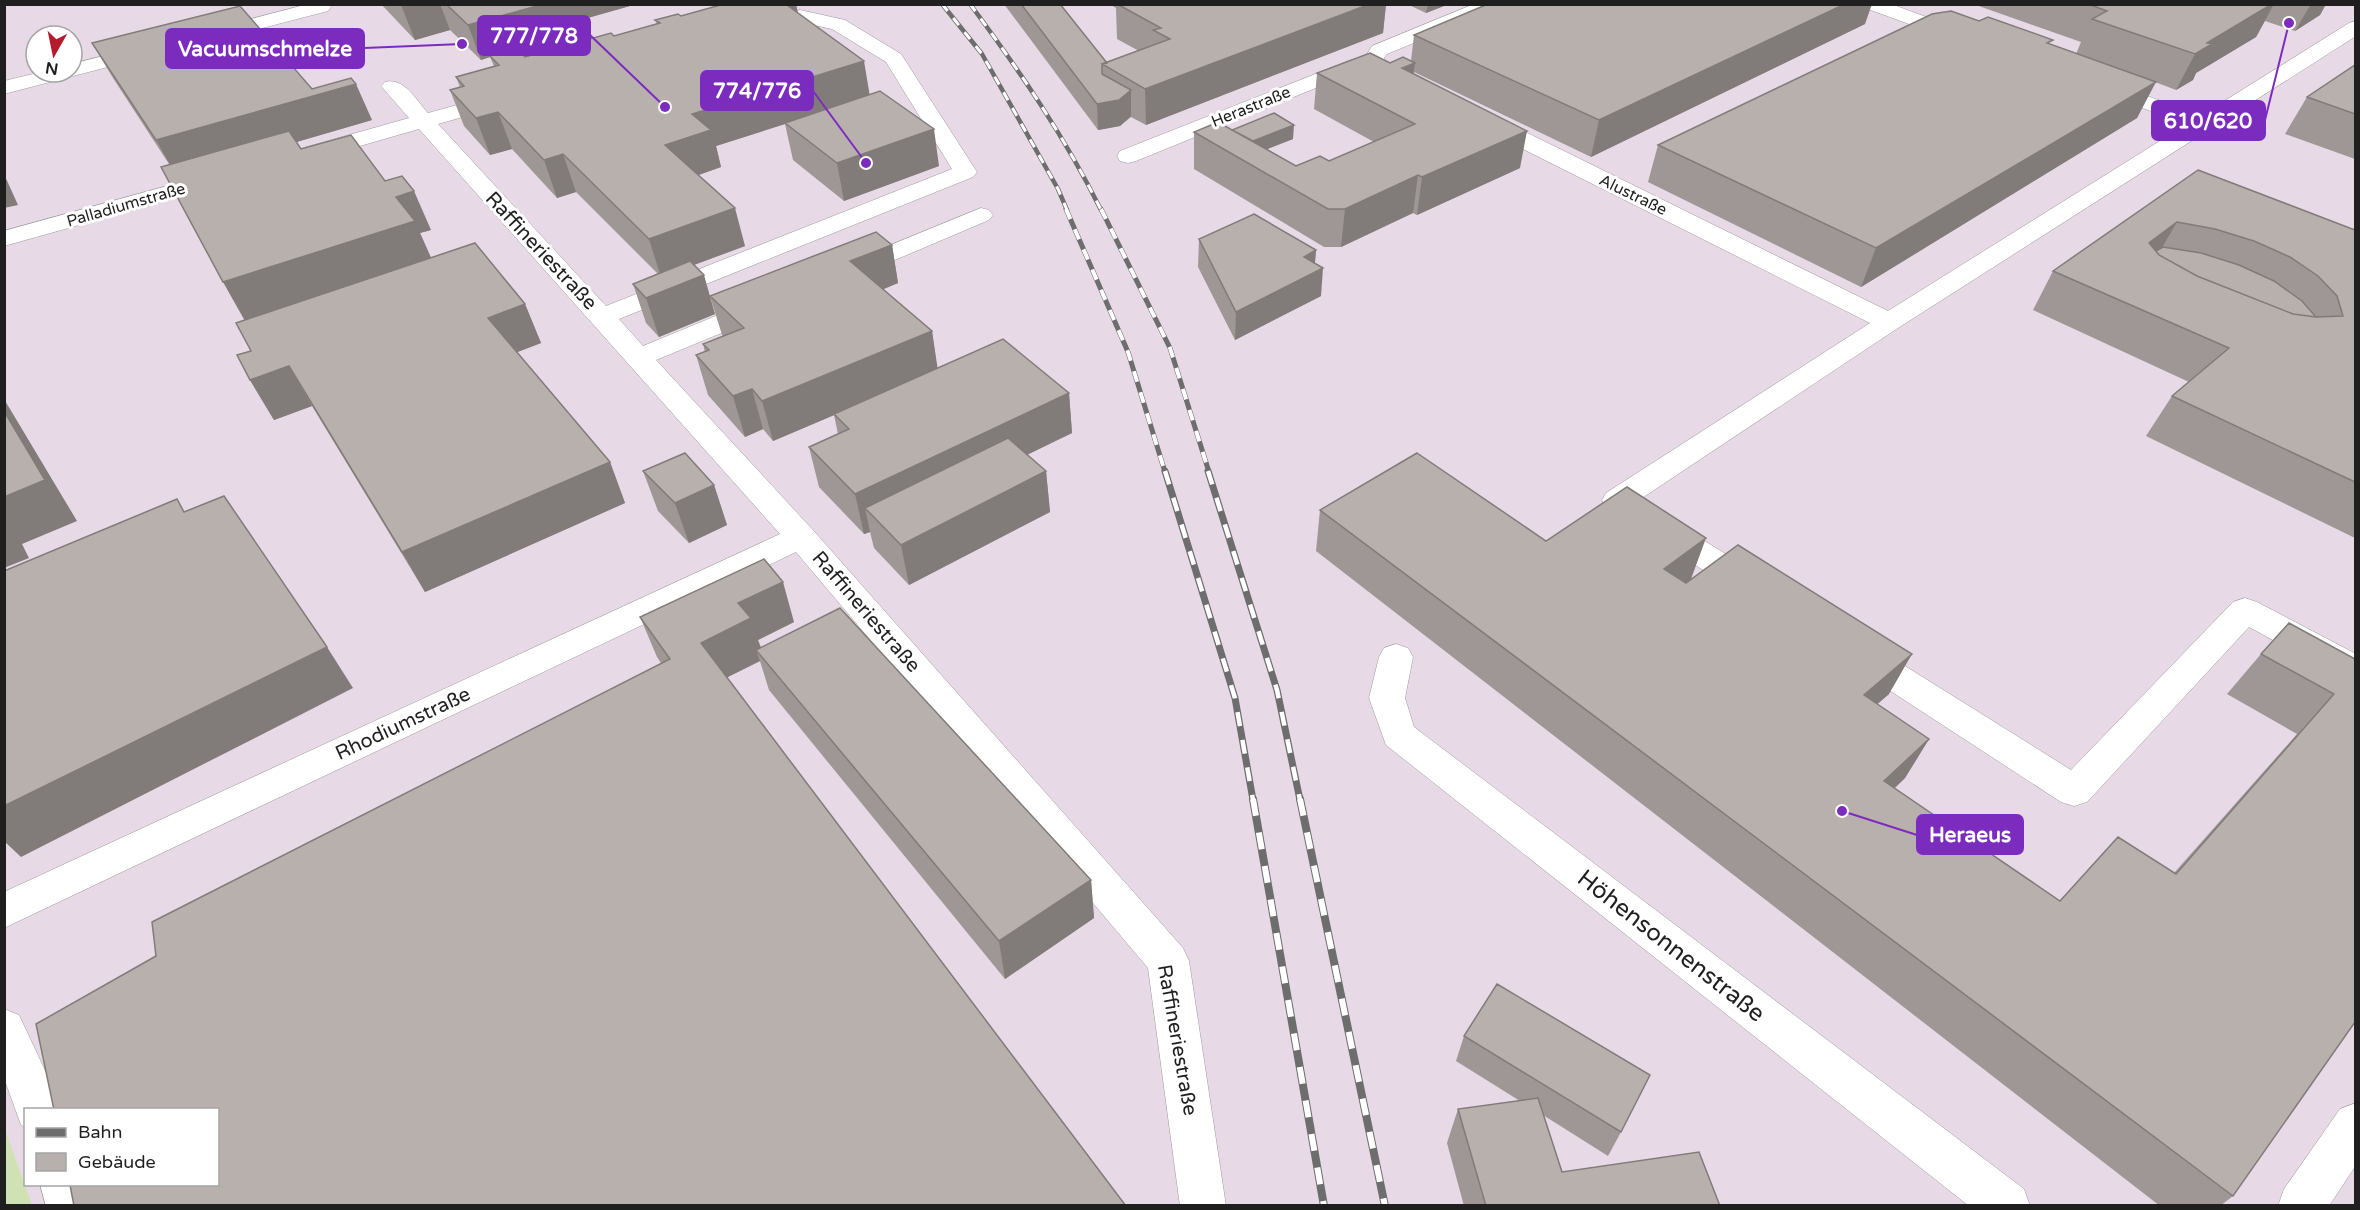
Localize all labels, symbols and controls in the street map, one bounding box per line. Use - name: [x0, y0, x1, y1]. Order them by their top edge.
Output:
- callout: 777/778: [478, 16, 590, 55]
- north arrow: [24, 24, 84, 84]
- text: 777/778: [490, 24, 578, 49]
- callout: Vacuumschmelze: [166, 29, 364, 68]
- text: Vacuumschmelze: [178, 37, 352, 62]
- text: N: [44, 57, 60, 79]
- callout: 774/776: [701, 71, 813, 110]
- text: 774/776: [713, 79, 801, 104]
- street label: Herastraße: [1208, 82, 1294, 132]
- callout: 610/620: [2152, 101, 2265, 140]
- text: 610/620: [2164, 109, 2252, 134]
- street label: Alustraße: [1596, 170, 1670, 220]
- street label: Palladiumstraße: [64, 179, 188, 231]
- street label: Raffineriestraße: [480, 187, 602, 315]
- street label: Raffineriestraße: [807, 546, 925, 678]
- street label: Rhodiumstraße: [332, 682, 474, 766]
- callout: Heraeus: [1917, 815, 2023, 854]
- text: Heraeus: [1929, 823, 2011, 848]
- street label: Höhensonnenstraße: [1571, 864, 1771, 1028]
- street label: Raffineriestraße: [1152, 963, 1202, 1117]
- legend: [24, 1108, 219, 1186]
- text: Bahn: [78, 1121, 123, 1143]
- text: Gebäude: [78, 1151, 156, 1173]

